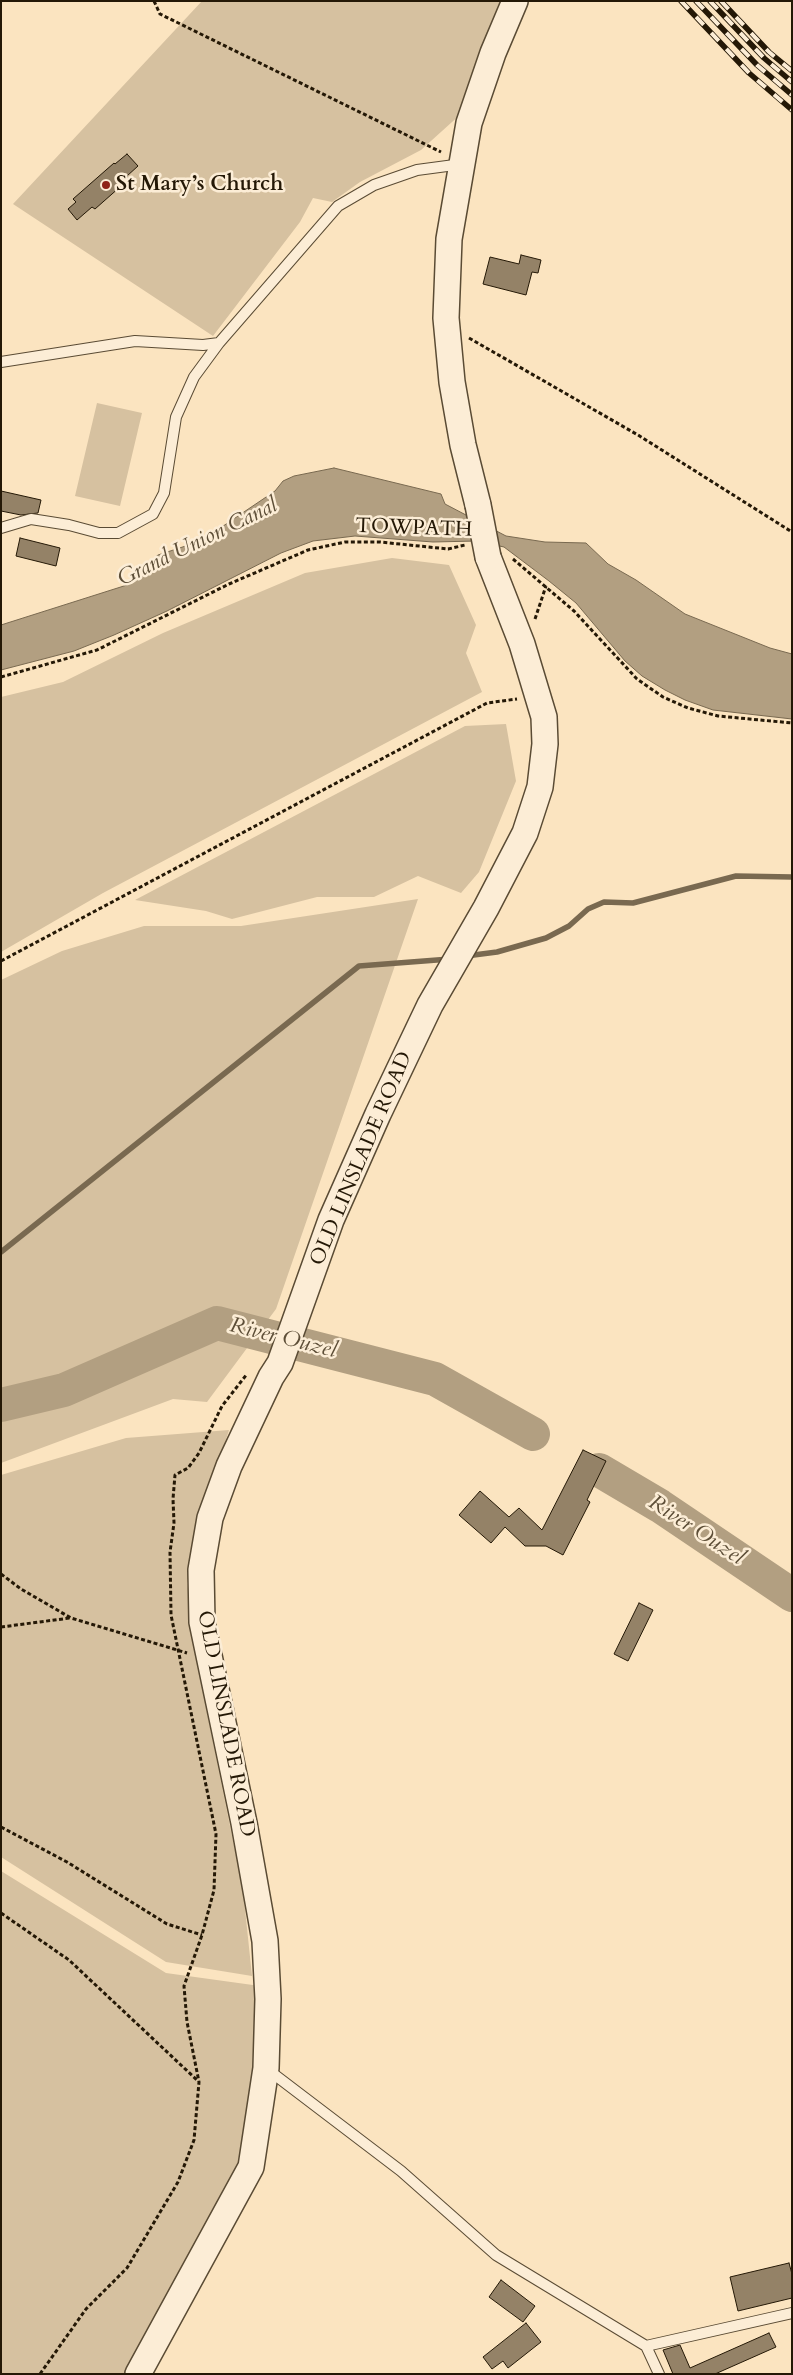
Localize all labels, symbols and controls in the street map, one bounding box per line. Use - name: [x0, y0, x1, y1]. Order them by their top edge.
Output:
- place label: St Mary’s Church: [116, 172, 283, 198]
- marker: St Mary’s Church: [100, 179, 112, 191]
- water label: Grand Union Canal: [114, 493, 282, 593]
- street label: TOWPATH: [355, 514, 473, 544]
- street label: OLD LINSLADE ROAD: [305, 1048, 419, 1270]
- water label: River Ouzel: [227, 1313, 339, 1365]
- water label: River Ouzel: [643, 1490, 749, 1572]
- street label: OLD LINSLADE ROAD: [191, 1609, 259, 1839]

